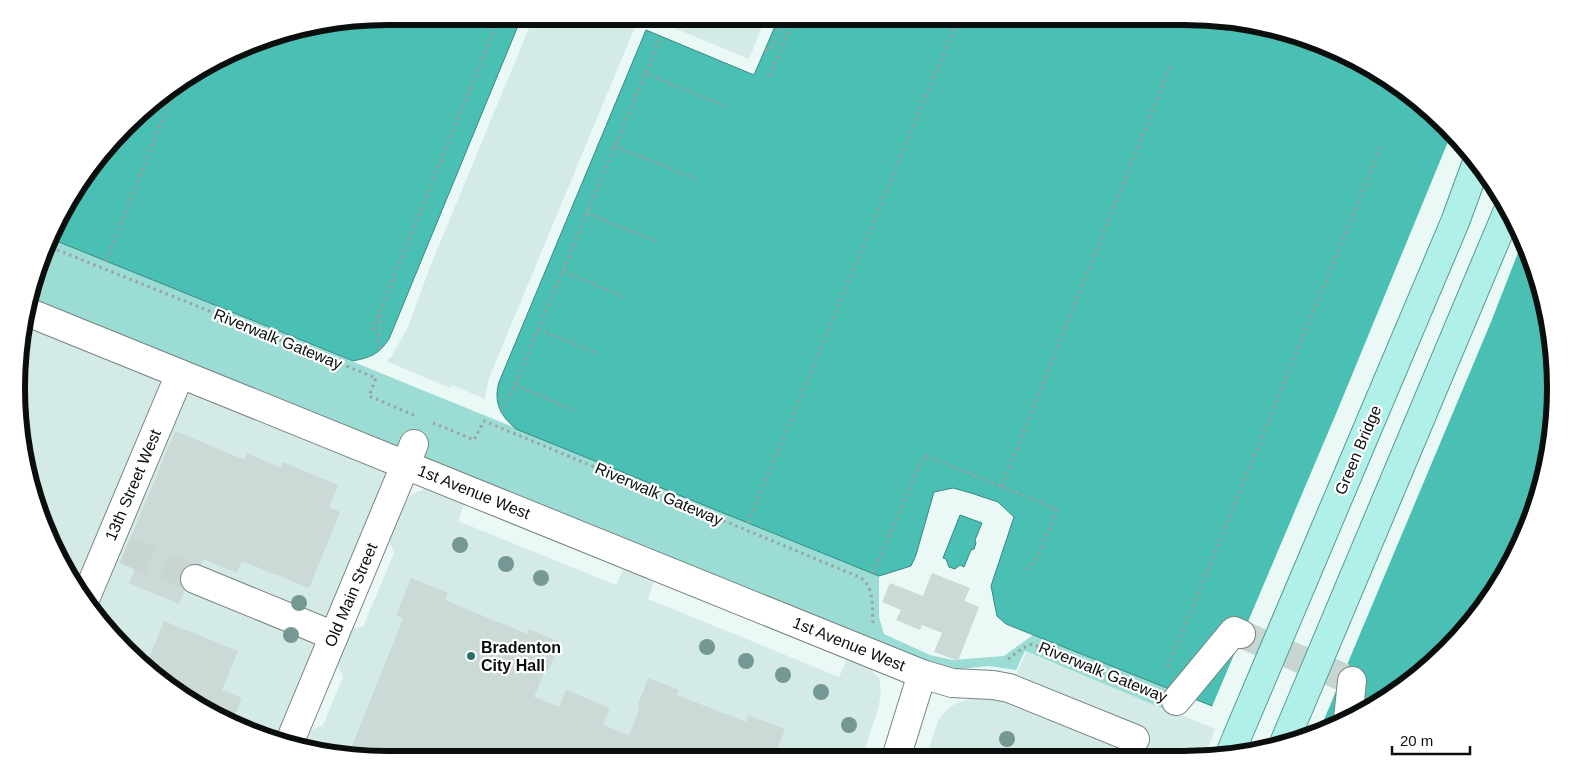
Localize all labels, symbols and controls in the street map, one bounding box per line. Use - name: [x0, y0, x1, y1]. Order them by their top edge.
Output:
- street label: Riverwalk Gateway: [211, 305, 345, 373]
- street label: Green Bridge: [1332, 403, 1384, 497]
- street label: 13th Street West: [102, 426, 164, 543]
- street label: Riverwalk Gateway: [593, 459, 725, 529]
- street label: 1st Avenue West: [415, 462, 533, 522]
- street label: Old Main Street: [321, 540, 381, 649]
- street label: 1st Avenue West: [790, 614, 908, 674]
- street label: Riverwalk Gateway: [1036, 638, 1170, 706]
- place label: Bradenton City Hall: [481, 639, 561, 674]
- marker: Bradenton City Hall: [465, 650, 477, 662]
- scale bar: [1392, 724, 1470, 756]
- text: 20 m: [1400, 732, 1433, 749]

